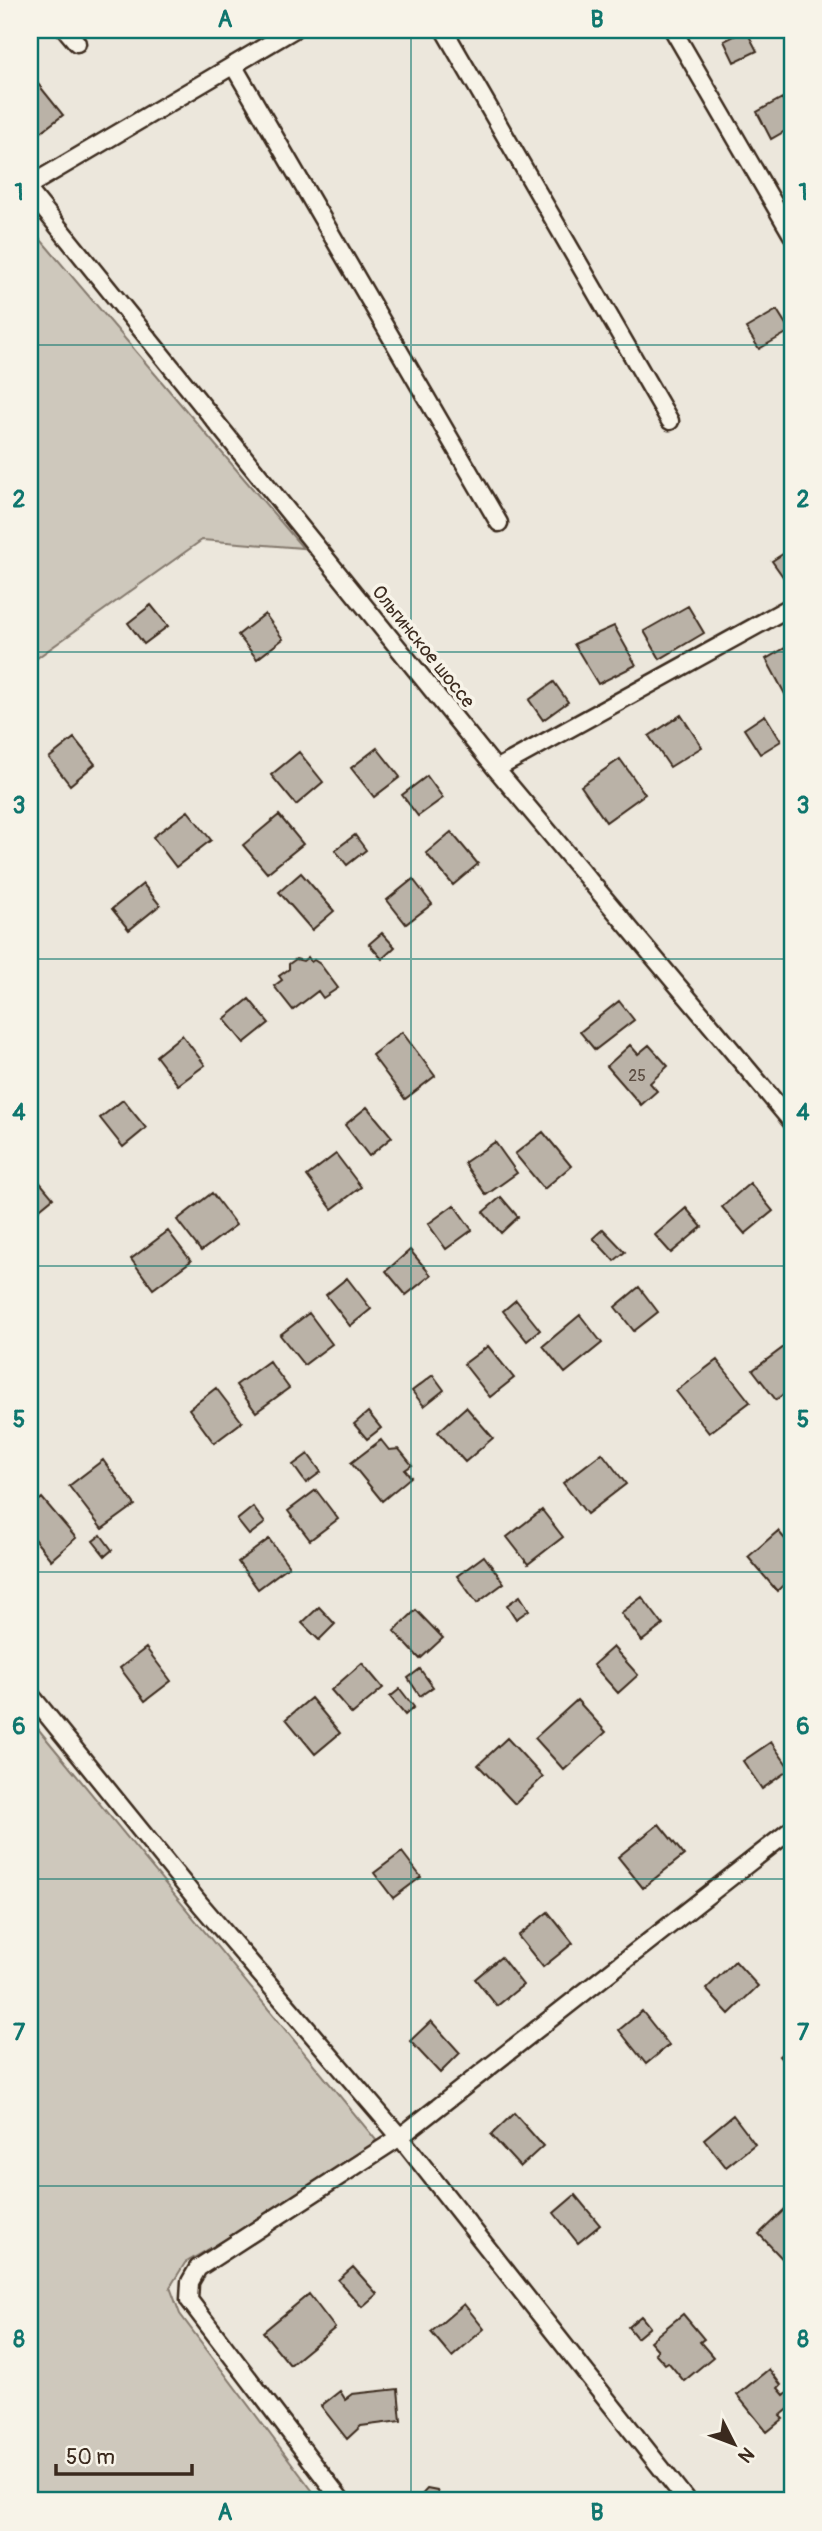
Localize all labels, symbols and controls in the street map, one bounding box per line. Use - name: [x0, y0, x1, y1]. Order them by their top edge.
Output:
- text: A: [218, 5, 233, 34]
- text: B: [590, 5, 604, 34]
- text: 1: [15, 178, 24, 207]
- text: 1: [799, 178, 808, 207]
- text: 2: [13, 485, 26, 514]
- text: 2: [797, 485, 810, 514]
- street label: Ольгинское шоссе: [366, 581, 480, 713]
- text: 3: [13, 791, 25, 820]
- text: 3: [797, 791, 809, 820]
- house number: 25: [628, 1066, 646, 1086]
- text: 4: [12, 1098, 26, 1127]
- text: 4: [796, 1098, 810, 1127]
- text: 5: [13, 1405, 25, 1434]
- text: 5: [797, 1405, 809, 1434]
- text: 6: [12, 1712, 26, 1741]
- text: 6: [796, 1712, 810, 1741]
- text: 7: [13, 2018, 26, 2047]
- text: 7: [797, 2018, 810, 2047]
- text: 8: [13, 2325, 25, 2354]
- text: 8: [797, 2325, 809, 2354]
- north arrow: [700, 2408, 770, 2478]
- scale bar: [56, 2433, 192, 2477]
- text: N: [733, 2442, 759, 2468]
- text: 50 m: [66, 2444, 115, 2471]
- text: A: [218, 2498, 233, 2527]
- text: B: [590, 2498, 604, 2527]

